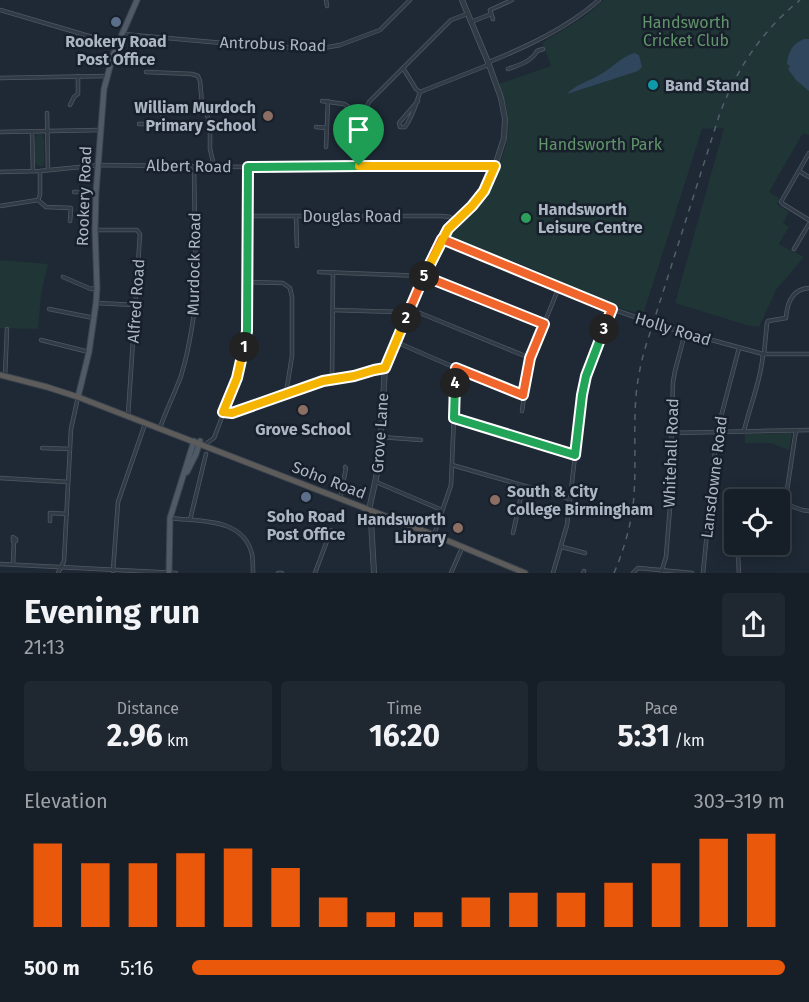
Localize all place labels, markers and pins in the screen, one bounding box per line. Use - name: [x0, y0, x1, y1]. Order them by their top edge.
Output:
- marker: Rookery Road Post Office: [109, 15, 123, 29]
- place label: Rookery Road Post Office: [65, 32, 167, 69]
- place label: Band Stand: [665, 76, 749, 95]
- marker: Band Stand: [646, 78, 660, 92]
- place label: William Murdoch Primary School: [134, 98, 256, 135]
- pin: [333, 104, 384, 166]
- marker: William Murdoch Primary School: [261, 109, 275, 123]
- place label: Handsworth Leisure Centre: [538, 200, 643, 237]
- marker: Handsworth Leisure Centre: [519, 211, 533, 225]
- pin: 5: [409, 261, 439, 291]
- pin: 2: [391, 303, 421, 333]
- pin: 3: [589, 314, 619, 344]
- pin: 1: [229, 332, 259, 362]
- pin: 4: [440, 368, 470, 398]
- marker: Grove School: [296, 403, 310, 417]
- place label: Grove School: [255, 420, 351, 439]
- place label: South & City College Birmingham: [507, 482, 653, 519]
- marker: Soho Road Post Office: [299, 490, 313, 504]
- marker: South & City College Birmingham: [488, 493, 502, 507]
- place label: Soho Road Post Office: [267, 507, 345, 544]
- place label: Handsworth Library: [357, 510, 447, 547]
- marker: Handsworth Library: [451, 521, 465, 535]

